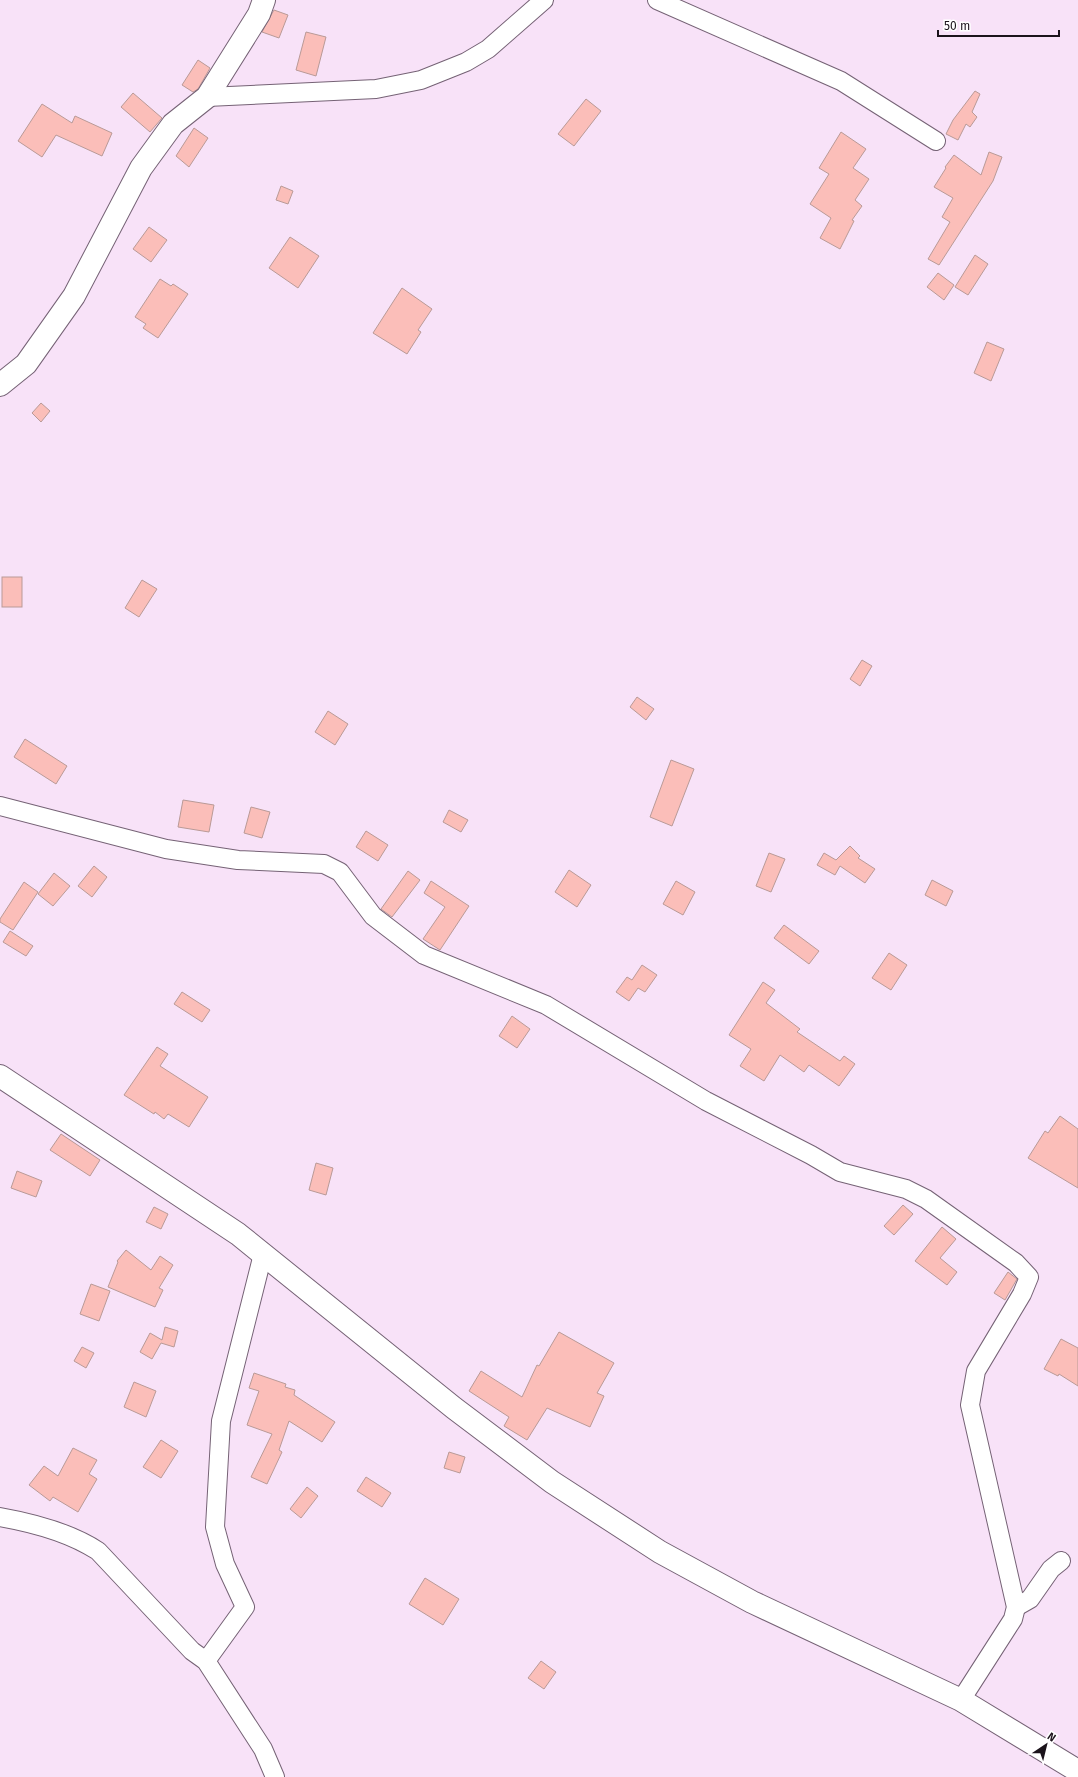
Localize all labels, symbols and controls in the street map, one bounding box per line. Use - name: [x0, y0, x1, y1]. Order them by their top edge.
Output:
- scale bar: [938, 12, 1059, 38]
- text: 50 m: [944, 19, 970, 33]
- north arrow: [1026, 1725, 1066, 1765]
- text: N: [1045, 1730, 1058, 1745]

